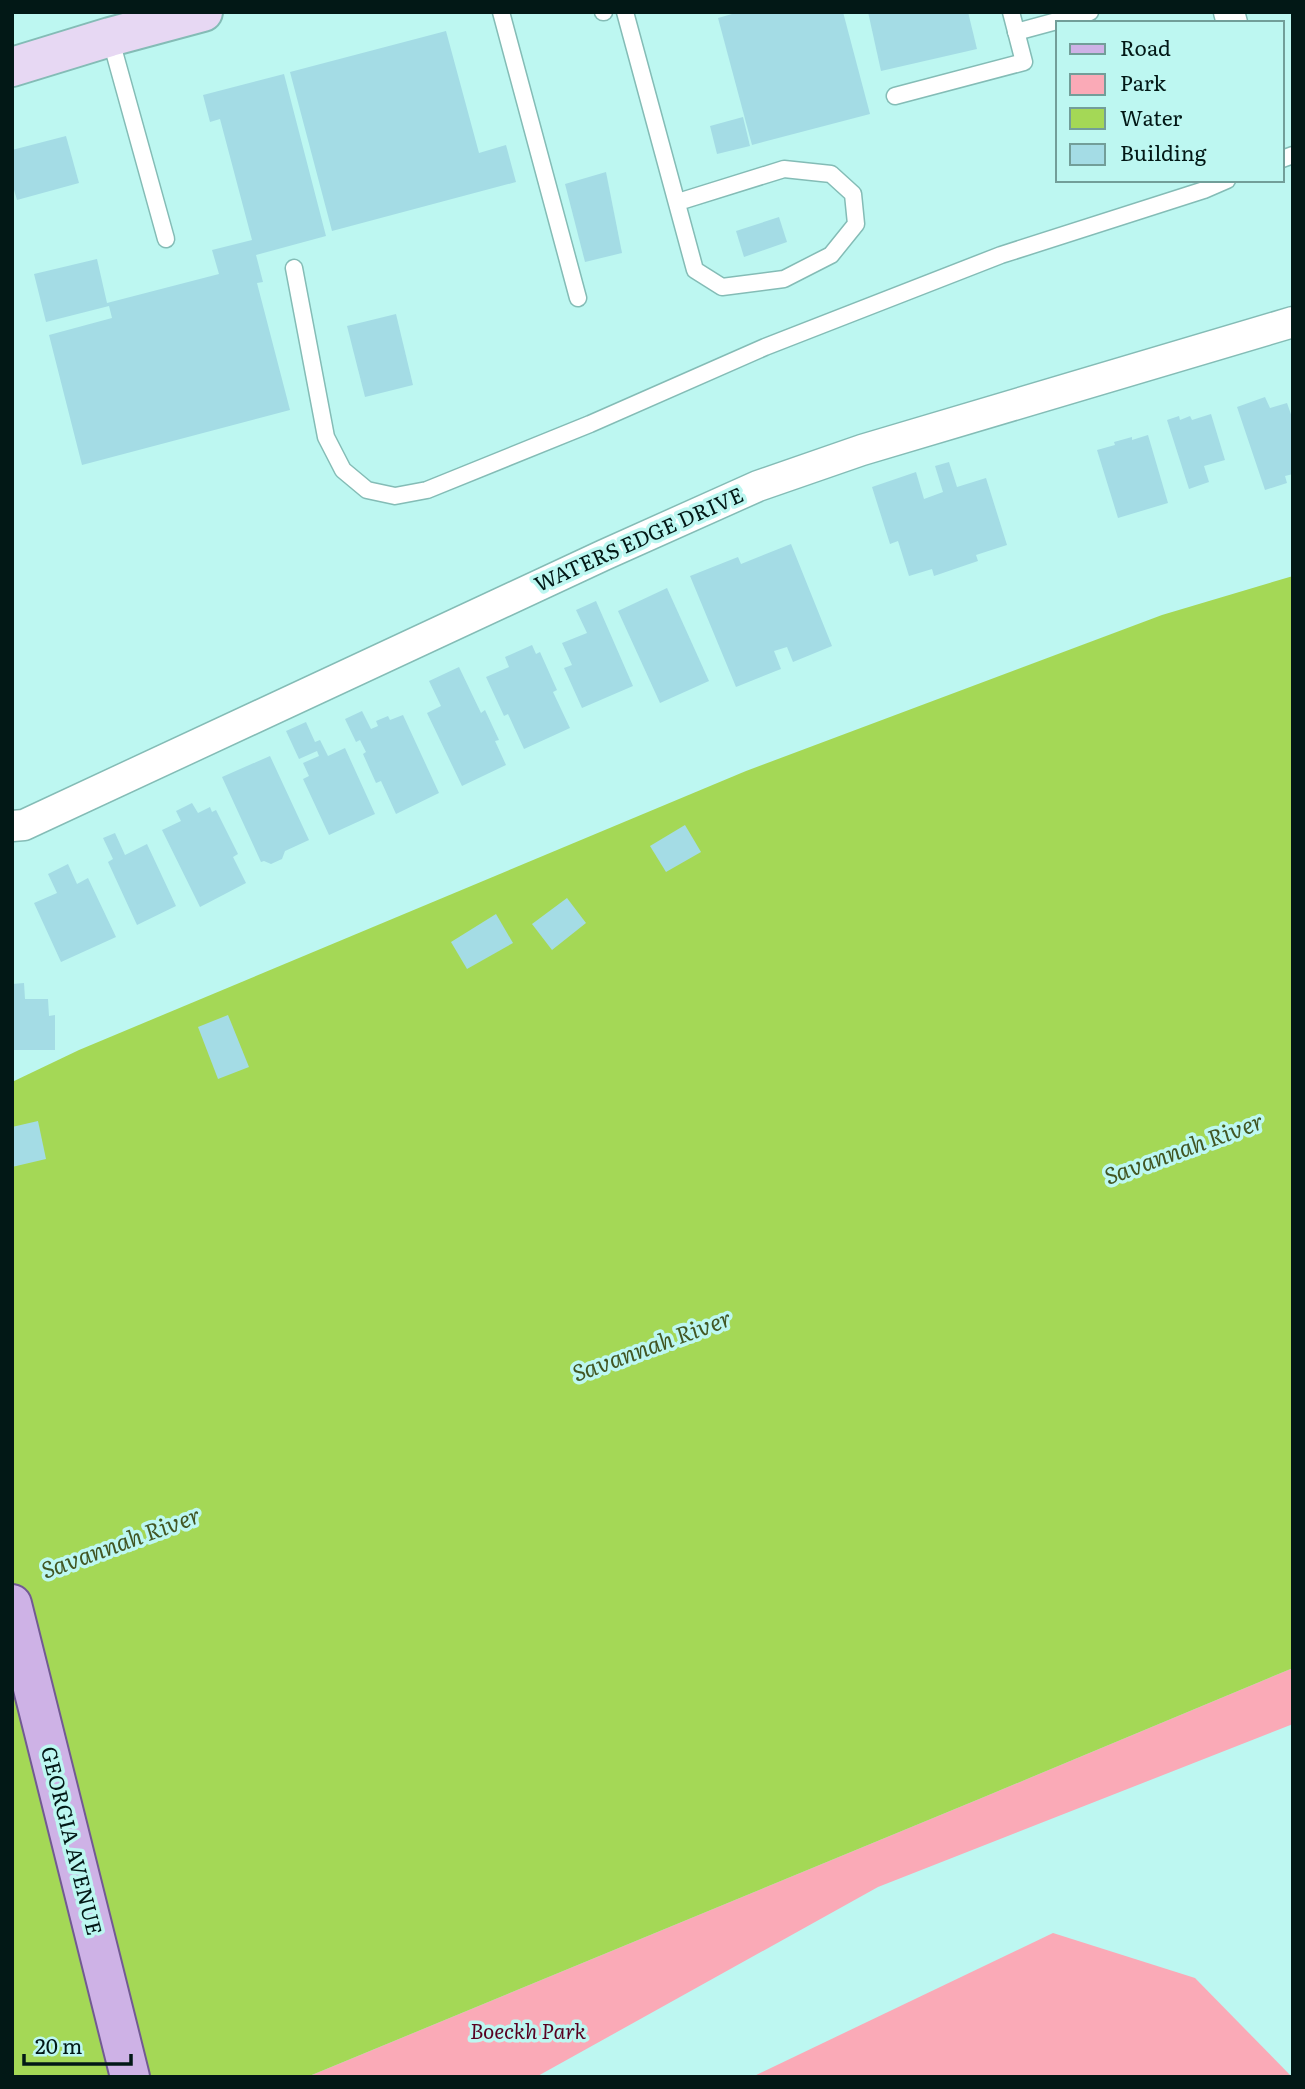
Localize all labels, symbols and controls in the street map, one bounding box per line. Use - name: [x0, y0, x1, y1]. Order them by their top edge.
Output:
- legend: [1056, 21, 1284, 182]
- text: Road: [1120, 31, 1171, 62]
- text: Park: [1120, 66, 1166, 97]
- text: Water: [1120, 101, 1182, 132]
- text: Building: [1120, 136, 1207, 167]
- street label: WATERS EDGE DRIVE: [528, 478, 748, 598]
- water label: Savannah River: [1099, 1103, 1268, 1192]
- water label: Savannah River: [567, 1300, 736, 1389]
- water label: Savannah River: [36, 1497, 205, 1586]
- street label: GEORGIA AVENUE: [35, 1743, 112, 1938]
- park label: Boeckh Park: [470, 2014, 586, 2045]
- scale bar: [24, 2022, 131, 2066]
- text: 20 m: [35, 2029, 82, 2060]

